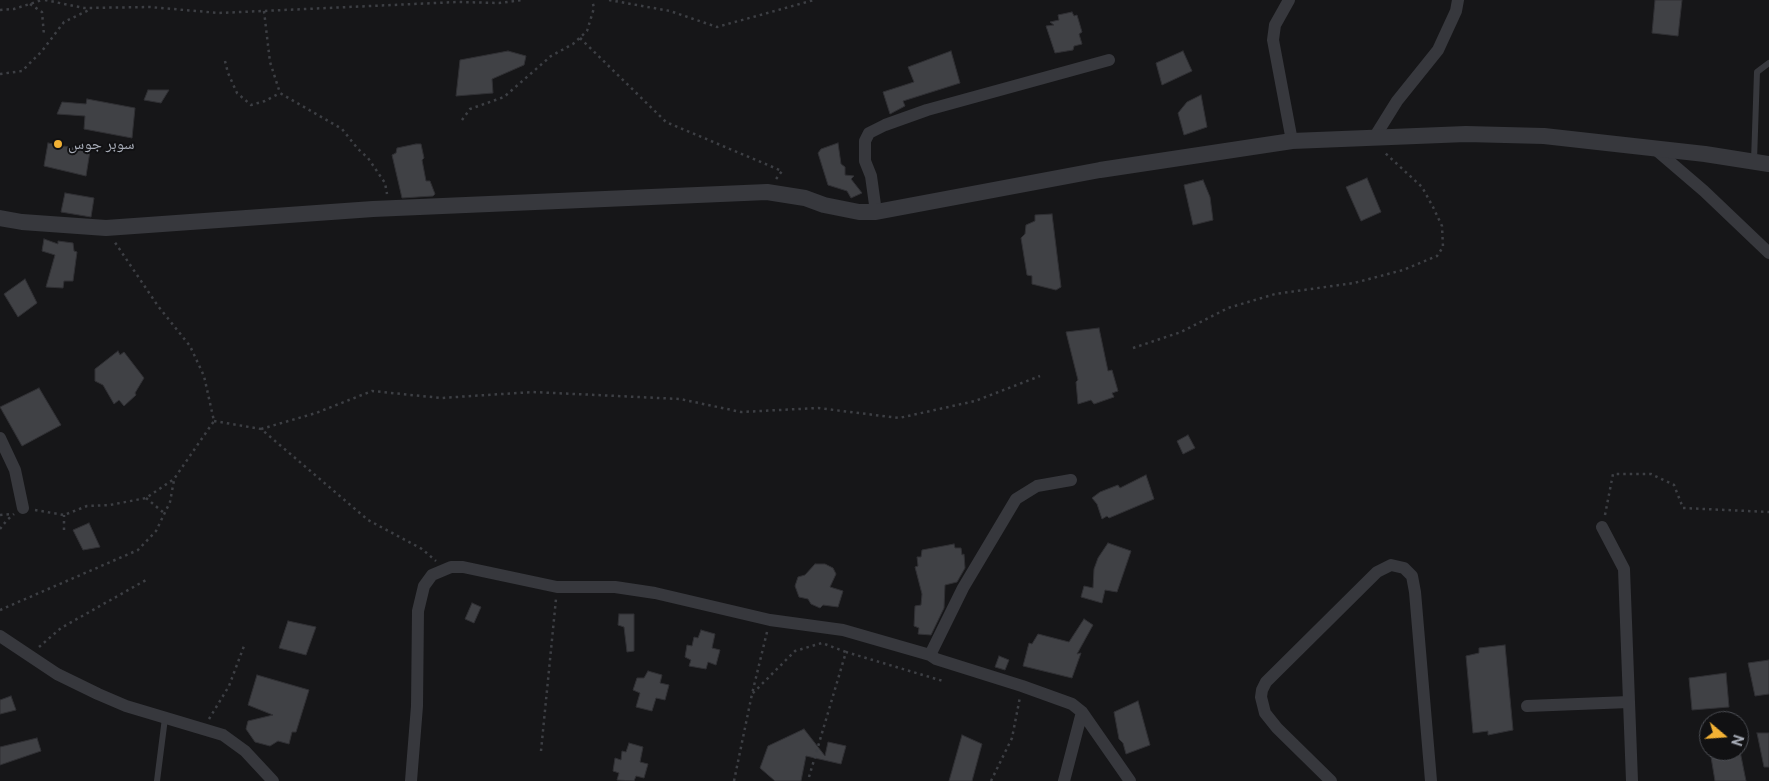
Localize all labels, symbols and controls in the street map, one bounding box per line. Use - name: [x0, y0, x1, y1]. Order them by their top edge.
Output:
- place label: سوبر جوس: [68, 134, 135, 154]
- marker: سوبر جوس: [52, 138, 64, 150]
- north arrow: [1699, 711, 1749, 761]
- text: N: [1728, 733, 1747, 748]

